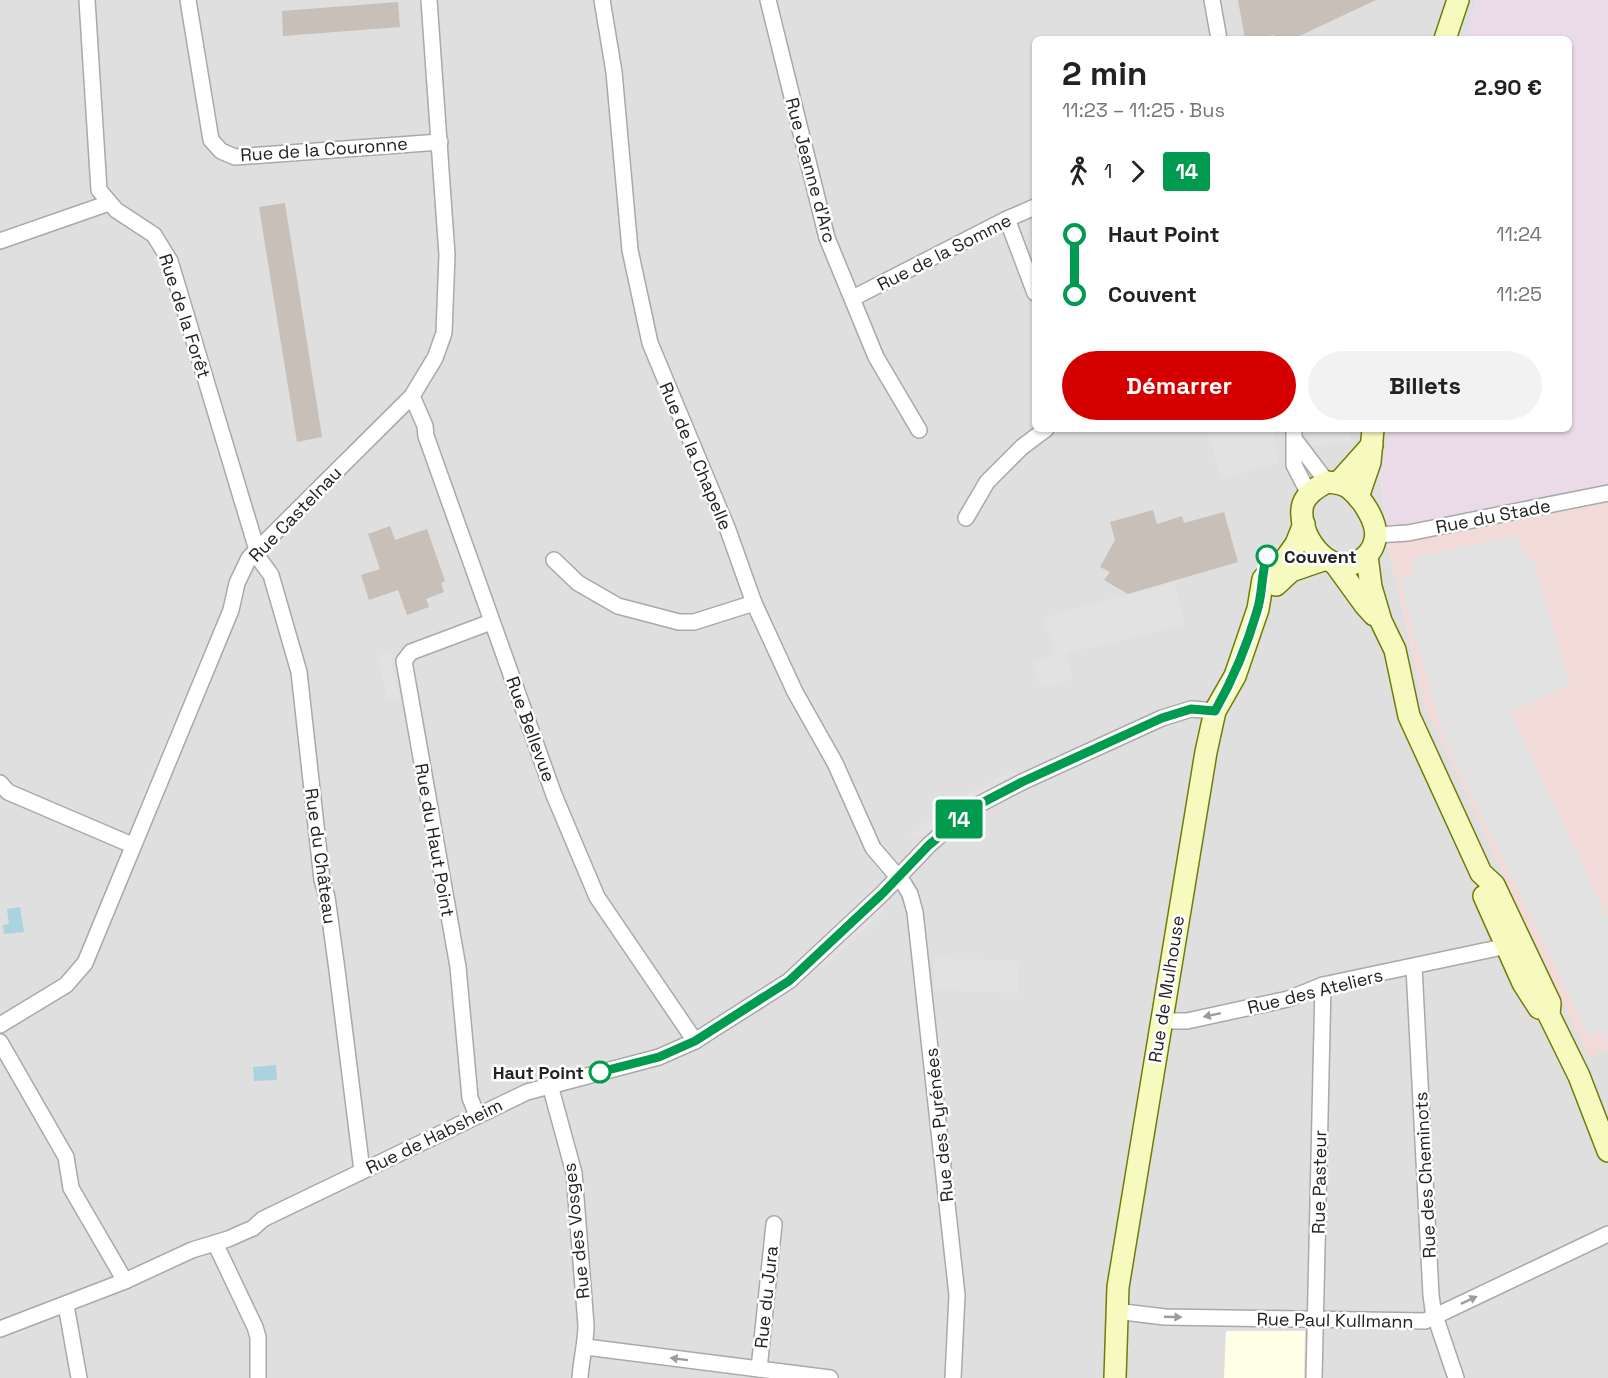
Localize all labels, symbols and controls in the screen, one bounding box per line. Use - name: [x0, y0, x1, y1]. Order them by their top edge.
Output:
- text: 2 min: [1062, 53, 1147, 95]
- text: 2.90 €: [1474, 73, 1542, 101]
- street label: Rue Jeanne d'Arc: [781, 95, 841, 245]
- text: 11:23 – 11:25 · Bus: [1062, 97, 1225, 123]
- street label: Rue de la Couronne: [239, 132, 409, 166]
- icon: walk: [1062, 155, 1095, 188]
- icon: forward: [1121, 155, 1154, 188]
- text: 1: [1104, 158, 1112, 184]
- text: 14: [1175, 158, 1198, 185]
- street label: Rue de la Somme: [873, 208, 1015, 296]
- text: Haut Point: [1108, 220, 1220, 248]
- text: 11:24: [1496, 221, 1542, 247]
- street label: Rue de la Forêt: [154, 251, 216, 381]
- text: Couvent: [1108, 280, 1197, 308]
- text: 11:25: [1496, 281, 1542, 307]
- button: Démarrer: [1062, 351, 1296, 420]
- button: Billets: [1308, 351, 1542, 420]
- street label: Rue de la Chapelle: [654, 379, 738, 533]
- street label: Rue Castelnau: [244, 461, 346, 567]
- street label: Rue du Stade: [1434, 494, 1552, 538]
- marker: Couvent: [1256, 545, 1278, 567]
- place label: Couvent: [1284, 545, 1357, 568]
- street label: Rue Bellevue: [501, 673, 561, 785]
- street label: Rue du Haut Point: [410, 761, 460, 919]
- street label: Rue du Château: [300, 787, 342, 925]
- line badge: 14: [932, 800, 986, 838]
- text: 14: [948, 806, 970, 833]
- street label: Rue de Mulhouse: [1143, 914, 1189, 1064]
- street label: Rue des Ateliers: [1245, 963, 1385, 1019]
- one-way arrow: [1203, 1011, 1221, 1021]
- street label: Rue des Pyrénées: [919, 1047, 959, 1203]
- place label: Haut Point: [493, 1061, 584, 1084]
- marker: Haut Point: [589, 1061, 611, 1083]
- street label: Rue des Cheminots: [1409, 1091, 1441, 1259]
- street label: Rue de Habsheim: [362, 1093, 506, 1179]
- street label: Rue Pasteur: [1307, 1129, 1331, 1234]
- street label: Rue des Vosges: [557, 1162, 595, 1300]
- street label: Rue du Jura: [749, 1245, 783, 1349]
- one-way arrow: [1460, 1296, 1477, 1305]
- street label: Rue Paul Kullmann: [1256, 1307, 1414, 1333]
- one-way arrow: [1164, 1312, 1183, 1321]
- one-way arrow: [670, 1355, 689, 1364]

